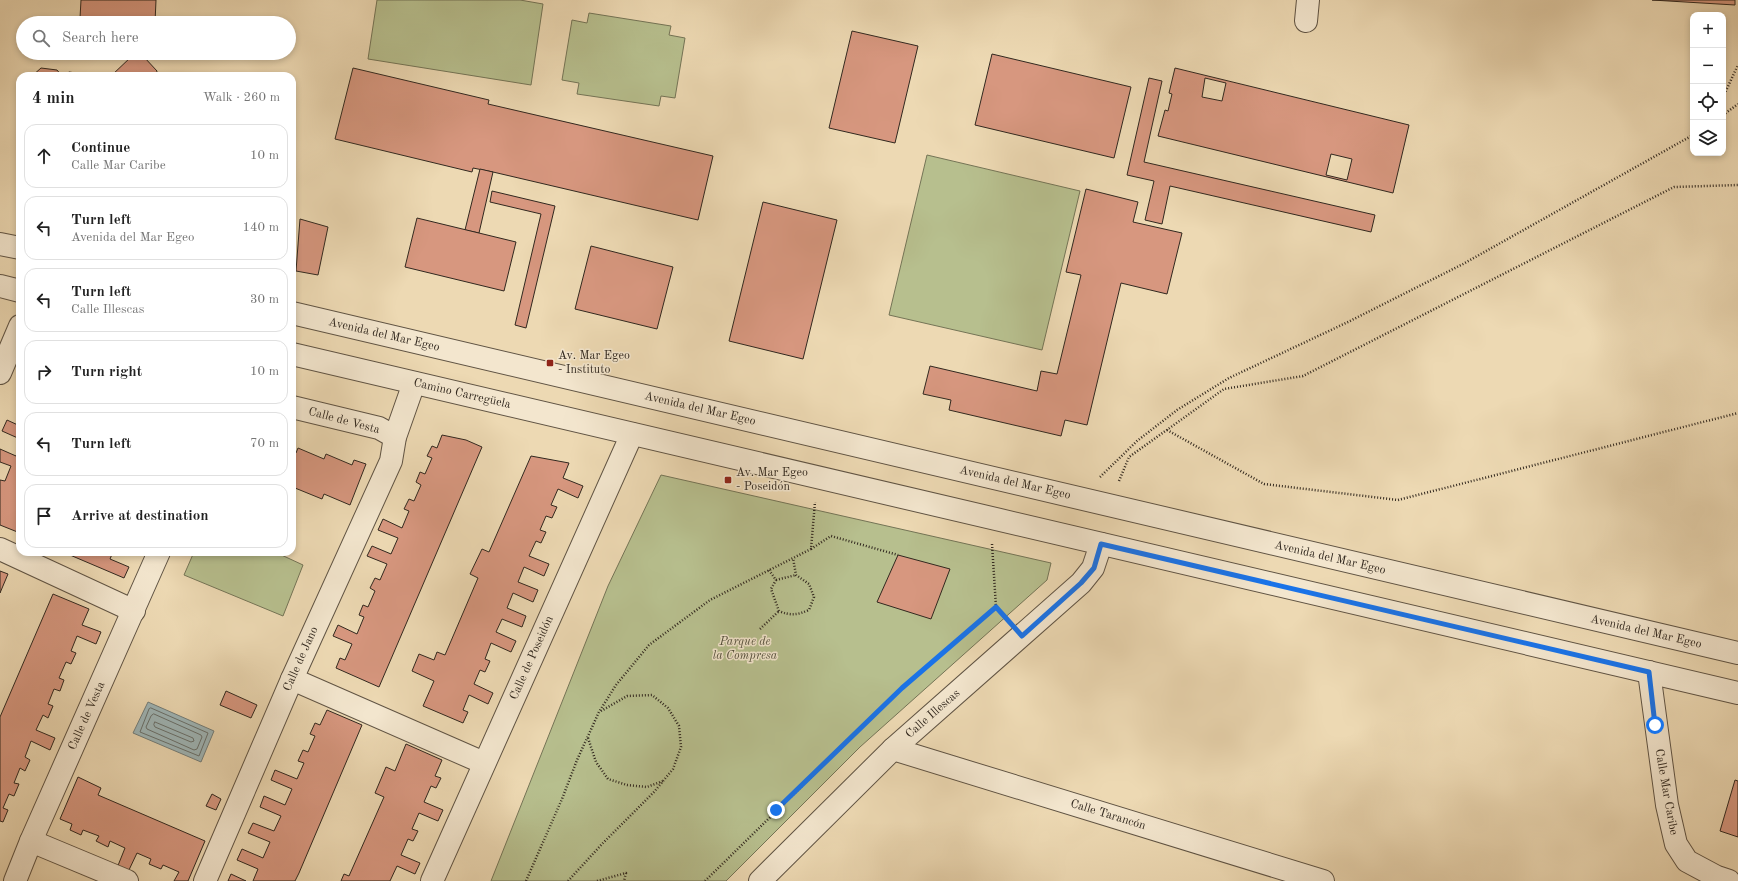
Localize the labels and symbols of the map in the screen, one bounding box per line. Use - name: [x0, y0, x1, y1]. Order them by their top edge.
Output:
- street label: Avenida del Mar Egeo: [327, 316, 441, 354]
- place label: Av. Mar Egeo - Instituto: [558, 350, 630, 376]
- marker: Av. Mar Egeo - Instituto: [545, 358, 555, 368]
- street label: Camino Carregüela: [412, 377, 512, 411]
- street label: Avenida del Mar Egeo: [643, 390, 757, 428]
- street label: Calle de Vesta: [307, 406, 381, 436]
- street label: Avenida del Mar Egeo: [958, 464, 1072, 502]
- place label: Av. Mar Egeo - Poseidón: [736, 467, 808, 493]
- marker: Av. Mar Egeo - Poseidón: [723, 475, 733, 485]
- street label: Avenida del Mar Egeo: [1273, 539, 1387, 577]
- street label: Avenida del Mar Egeo: [1589, 613, 1703, 651]
- street label: Calle de Poseidón: [508, 614, 556, 702]
- street label: Calle de Jano: [281, 625, 321, 693]
- park label: Parque de la Compresa: [713, 636, 778, 662]
- street label: Calle de Vesta: [67, 680, 107, 752]
- street label: Calle Illescas: [904, 687, 962, 741]
- route start: [1646, 716, 1664, 734]
- street label: Calle Mar Caribe: [1653, 748, 1680, 837]
- street label: Calle Tarancón: [1069, 798, 1148, 832]
- route end: [767, 801, 785, 819]

